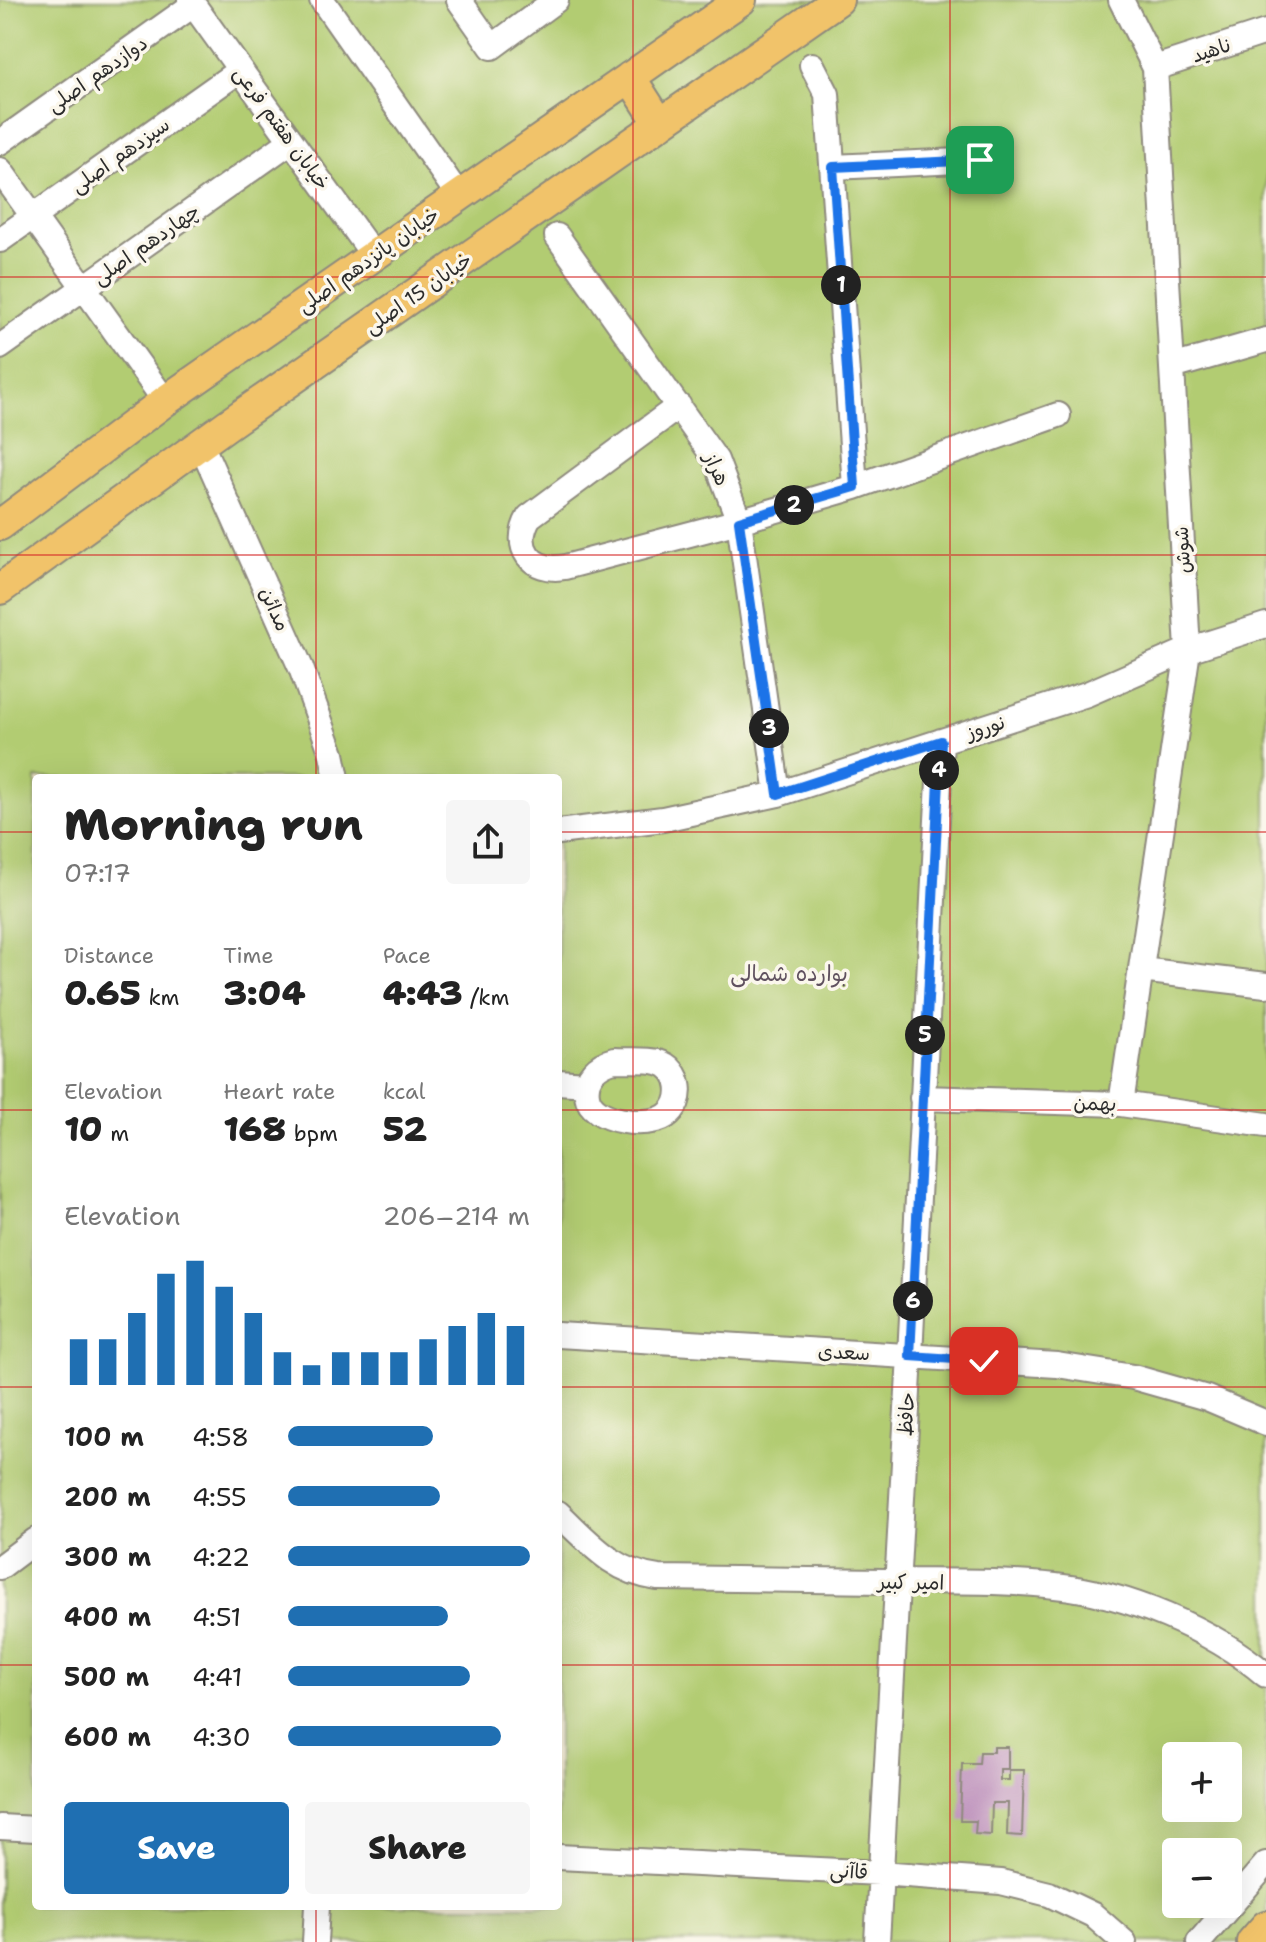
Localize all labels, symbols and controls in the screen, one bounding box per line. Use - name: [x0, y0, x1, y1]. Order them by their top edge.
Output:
- street label: دوازدهم اصلی: [42, 30, 154, 121]
- street label: ناهید: [1188, 32, 1234, 68]
- street label: خیابان هفتم فرعی: [227, 61, 336, 196]
- street label: سیزدهم اصلی: [65, 111, 176, 201]
- pin: [946, 126, 1014, 194]
- icon: arrive: [958, 138, 1002, 182]
- street label: چهاردهم اصلی: [87, 197, 206, 292]
- street label: خیابان پانزدهم اصلی: [292, 201, 445, 320]
- street label: خیابان 15 اصلی: [359, 246, 477, 340]
- pin: 1: [821, 265, 861, 305]
- text: 1: [836, 270, 846, 299]
- street label: هراز: [697, 446, 736, 490]
- pin: 2: [774, 485, 814, 525]
- text: 2: [786, 490, 802, 519]
- street label: شوش: [1168, 526, 1196, 574]
- street label: مدائن: [254, 583, 296, 635]
- pin: 3: [749, 708, 789, 748]
- street label: نوروز: [961, 708, 1009, 746]
- text: 3: [761, 713, 777, 742]
- pin: 4: [919, 750, 959, 790]
- text: 4: [931, 755, 947, 784]
- text: Morning run: [64, 795, 363, 854]
- button: share: [446, 800, 530, 884]
- text: 07:17: [64, 855, 131, 890]
- text: Distance: [64, 941, 154, 970]
- text: Time: [223, 941, 274, 970]
- text: Pace: [383, 941, 431, 970]
- district label: بوارده شمالی: [730, 959, 848, 988]
- text: 0.65: [64, 970, 141, 1016]
- text: 3:04: [223, 970, 305, 1016]
- text: 4:43: [383, 970, 463, 1016]
- text: km: [141, 983, 180, 1012]
- text: /km: [463, 983, 509, 1012]
- pin: 5: [905, 1015, 945, 1055]
- text: 5: [918, 1020, 932, 1049]
- text: Elevation: [64, 1077, 162, 1106]
- text: Heart rate: [223, 1077, 335, 1106]
- text: kcal: [383, 1077, 425, 1106]
- street label: بهمن: [1073, 1089, 1117, 1117]
- text: 10: [64, 1106, 103, 1152]
- text: 168: [223, 1106, 286, 1152]
- text: 52: [383, 1106, 427, 1152]
- text: m: [103, 1119, 129, 1148]
- text: bpm: [286, 1119, 338, 1148]
- text: Elevation: [64, 1198, 180, 1233]
- text: 206–214 m: [382, 1198, 530, 1233]
- pin: 6: [893, 1281, 933, 1321]
- text: 6: [905, 1286, 921, 1315]
- pin: [950, 1327, 1018, 1395]
- street label: سعدی: [817, 1338, 871, 1366]
- icon: check: [962, 1339, 1006, 1383]
- street label: حافظ: [891, 1391, 921, 1437]
- text: 100 m: [64, 1419, 144, 1454]
- text: 4:58: [192, 1419, 249, 1454]
- text: 200 m: [64, 1479, 151, 1514]
- text: 4:55: [192, 1479, 247, 1514]
- text: 300 m: [64, 1539, 151, 1574]
- text: 4:22: [192, 1539, 250, 1574]
- street label: امیر کبیر: [875, 1568, 945, 1596]
- text: 400 m: [64, 1599, 151, 1634]
- text: 4:51: [192, 1599, 241, 1634]
- text: 500 m: [64, 1659, 149, 1694]
- text: 4:41: [192, 1659, 243, 1694]
- text: 600 m: [64, 1719, 151, 1754]
- text: 4:30: [192, 1719, 251, 1754]
- map controls: [1162, 1742, 1242, 1918]
- button: +: [1162, 1742, 1242, 1822]
- button: Save: [64, 1802, 289, 1894]
- button: Share: [305, 1802, 530, 1894]
- button: −: [1162, 1838, 1242, 1918]
- street label: قاآنی: [829, 1857, 869, 1885]

